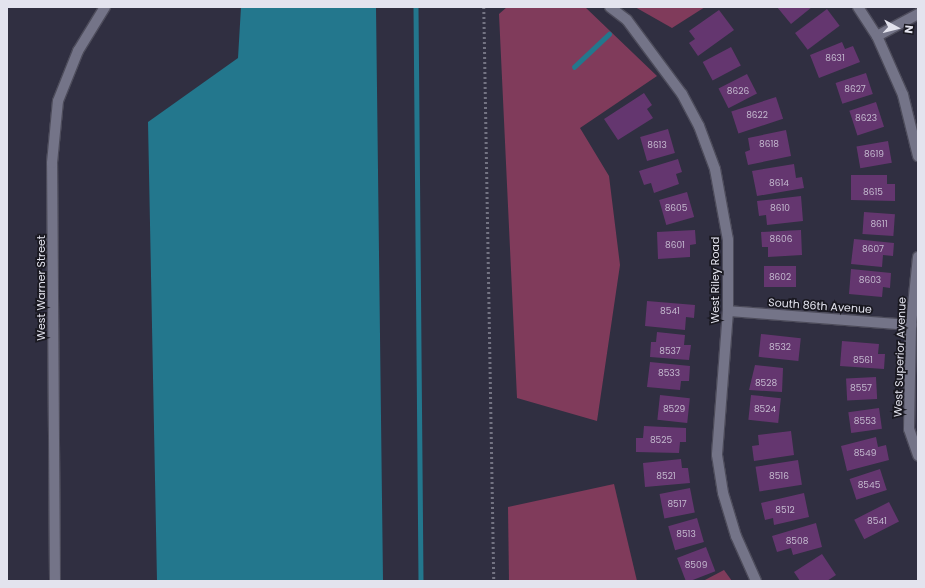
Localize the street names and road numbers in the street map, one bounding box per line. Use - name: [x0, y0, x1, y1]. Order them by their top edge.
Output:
- street label: West Warner Street: [34, 235, 48, 341]
- street label: West Riley Road: [708, 237, 722, 323]
- street label: South 86th Avenue: [768, 296, 872, 316]
- street label: West Superior Avenue: [891, 297, 909, 417]

